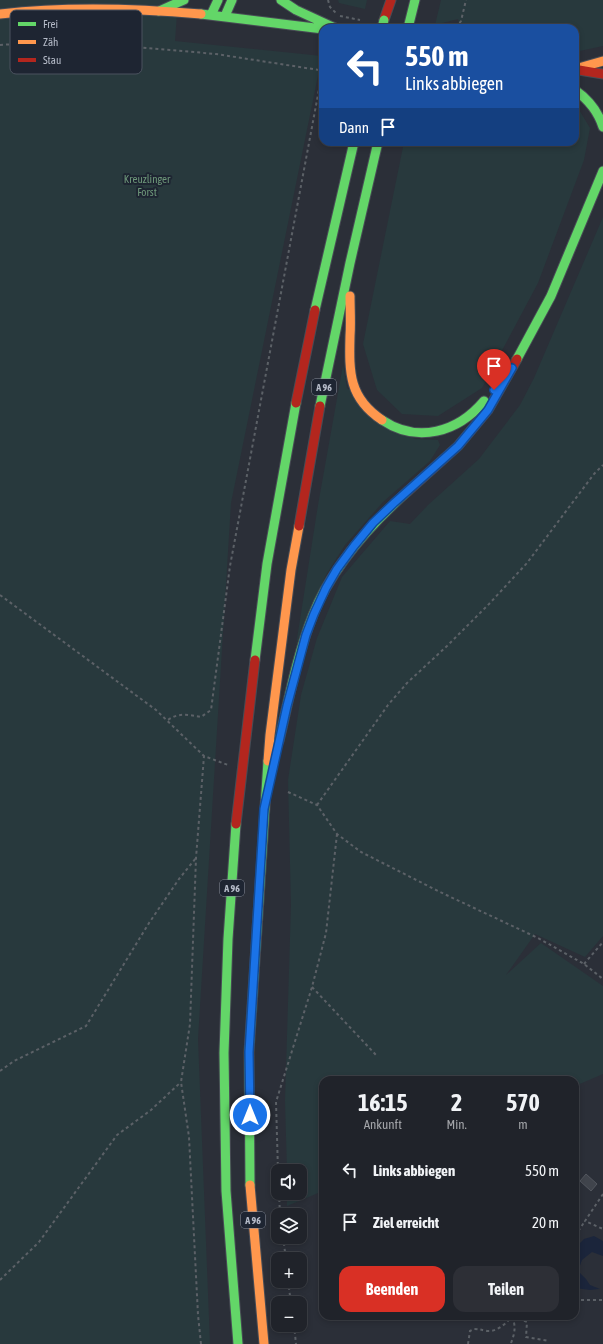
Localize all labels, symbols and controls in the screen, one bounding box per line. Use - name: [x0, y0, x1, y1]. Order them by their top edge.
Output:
- legend: [10, 10, 142, 74]
- text: Frei: [43, 18, 58, 30]
- text: Zäh: [43, 36, 58, 48]
- icon: left: [339, 40, 391, 92]
- text: 550 m: [405, 40, 468, 72]
- text: Stau: [43, 54, 61, 66]
- text: Links abbiegen: [405, 73, 504, 94]
- icon: arrive: [377, 116, 399, 138]
- text: Dann: [339, 119, 369, 136]
- park label: Kreuzlinger Forst: [124, 173, 171, 198]
- pin: [477, 349, 511, 390]
- icon: arrive: [483, 355, 505, 377]
- road number: A 96: [312, 379, 336, 395]
- road number: A 96: [220, 880, 244, 896]
- text: 16:15: [358, 1089, 408, 1116]
- text: 2: [451, 1089, 462, 1116]
- text: 570: [506, 1089, 540, 1116]
- position arrow: [229, 1094, 271, 1136]
- text: Ankunft: [364, 1117, 402, 1132]
- text: Min.: [447, 1117, 467, 1132]
- text: m: [518, 1117, 528, 1132]
- icon: left: [339, 1159, 361, 1181]
- text: Links abbiegen: [373, 1162, 455, 1179]
- text: 550 m: [525, 1162, 559, 1179]
- map controls: [271, 1164, 307, 1332]
- button: sound: [271, 1164, 307, 1200]
- button: layers: [271, 1208, 307, 1244]
- icon: arrive: [339, 1211, 361, 1233]
- road number: A 96: [241, 1212, 265, 1228]
- text: Ziel erreicht: [373, 1214, 439, 1231]
- text: 20 m: [532, 1214, 559, 1231]
- button: +: [271, 1252, 307, 1288]
- button: Beenden: [339, 1266, 445, 1312]
- button: Teilen: [453, 1266, 559, 1312]
- button: −: [271, 1296, 307, 1332]

